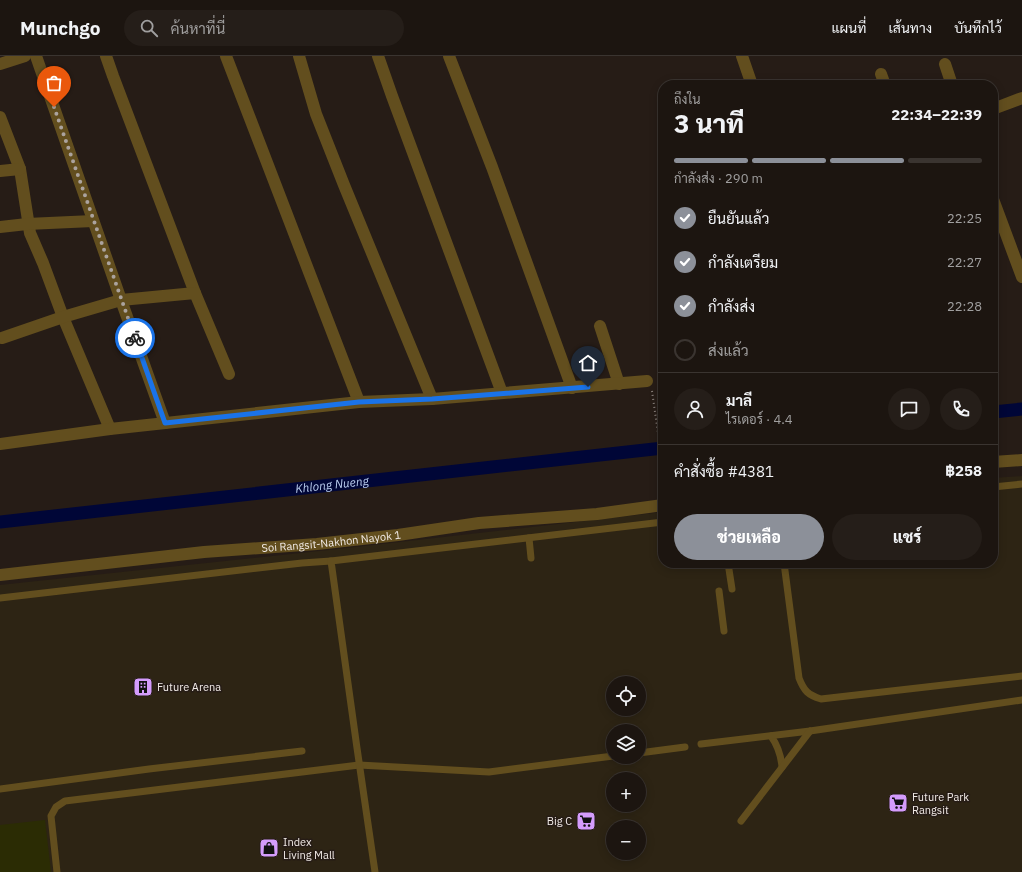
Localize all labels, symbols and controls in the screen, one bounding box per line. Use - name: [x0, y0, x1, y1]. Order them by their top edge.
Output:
- search box: [124, 10, 404, 46]
- text: Munchgo: [20, 16, 100, 40]
- icon: search: [138, 17, 160, 39]
- text: ค้นหาที่นี่: [170, 19, 225, 38]
- text: แผนที่: [831, 19, 866, 37]
- text: เส้นทาง: [888, 19, 932, 37]
- text: บันทึกไว้: [954, 19, 1002, 37]
- pin: [37, 66, 71, 107]
- icon: bag: [43, 72, 65, 94]
- text: ถึงใน: [674, 91, 701, 108]
- text: 22:34–22:39: [891, 105, 982, 124]
- text: 3 นาที: [674, 106, 744, 140]
- text: กำลังส่ง · 290 m: [674, 170, 763, 187]
- icon: check: [674, 207, 696, 229]
- text: ยืนยันแล้ว: [708, 209, 769, 228]
- text: 22:25: [947, 210, 982, 227]
- icon: check: [674, 251, 696, 273]
- text: กำลังเตรียม: [708, 253, 778, 272]
- text: 22:27: [947, 254, 982, 271]
- icon: check: [674, 295, 696, 317]
- text: กำลังส่ง: [708, 297, 755, 316]
- text: 22:28: [947, 298, 982, 315]
- courier: [115, 318, 155, 358]
- icon: bike: [124, 327, 146, 349]
- text: ส่งแล้ว: [708, 341, 749, 360]
- pin: [571, 346, 605, 387]
- icon: home: [577, 352, 599, 374]
- button: person: [674, 388, 716, 430]
- button: chat: [888, 388, 930, 430]
- button: phone: [940, 388, 982, 430]
- text: มาลี: [726, 391, 752, 410]
- text: ไรเดอร์ · 4.4: [726, 411, 793, 428]
- text: ฿258: [945, 461, 982, 480]
- text: คำสั่งซื้อ #4381: [674, 462, 774, 481]
- water label: Khlong Nueng: [294, 473, 370, 496]
- button: ช่วยเหลือ: [674, 514, 824, 560]
- button: แชร์: [832, 514, 982, 560]
- street label: Soi Rangsit-Nakhon Nayok 1: [261, 528, 402, 555]
- building icon: Future Arena: [132, 676, 154, 698]
- map controls: [606, 676, 646, 860]
- button: locate: [606, 676, 646, 716]
- place label: Future Arena: [157, 680, 221, 694]
- button: layers: [606, 724, 646, 764]
- button: +: [606, 772, 646, 812]
- place label: Future Park Rangsit: [912, 790, 969, 817]
- supermarket icon: Future Park Rangsit: [887, 792, 909, 814]
- supermarket icon: Big C: [575, 810, 597, 832]
- place label: Big C: [547, 814, 572, 828]
- button: −: [606, 820, 646, 860]
- place label: Index Living Mall: [283, 835, 335, 862]
- shop icon: Index Living Mall: [258, 837, 280, 859]

